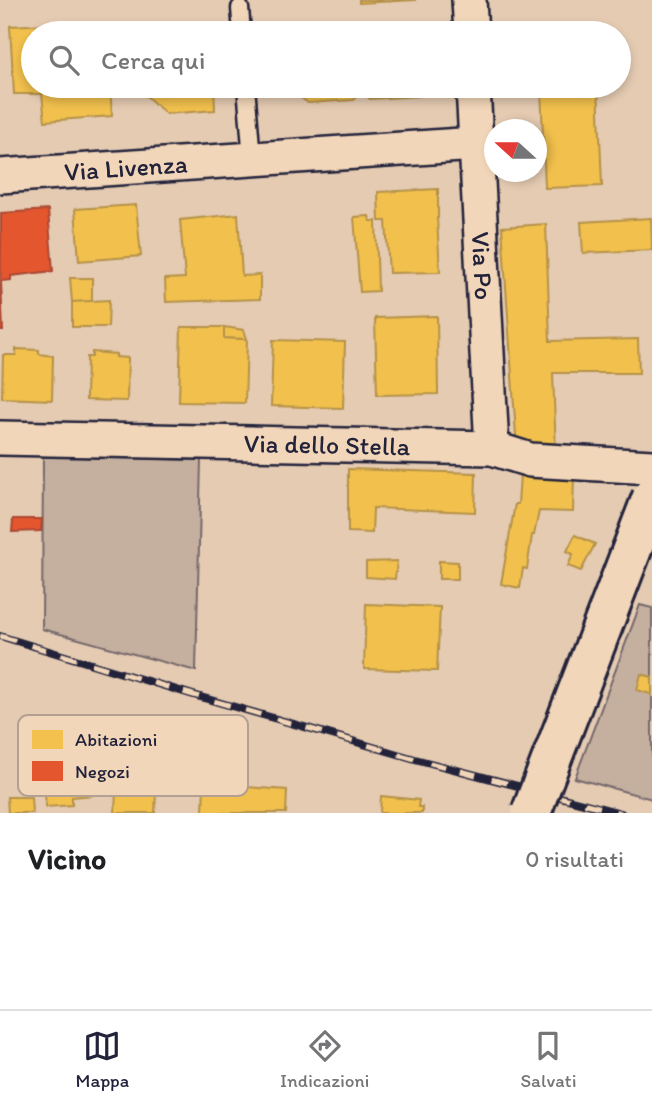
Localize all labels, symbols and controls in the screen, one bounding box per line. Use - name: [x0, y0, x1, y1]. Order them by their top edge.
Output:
- search box: [21, 21, 631, 98]
- icon: search: [45, 41, 83, 79]
- text: Cerca qui: [101, 44, 205, 76]
- north arrow: [484, 119, 547, 182]
- street label: Via Livenza: [63, 147, 189, 188]
- street label: Via Po: [465, 231, 500, 301]
- street label: Via dello Stella: [243, 427, 411, 462]
- legend: [18, 715, 248, 796]
- text: Abitazioni: [75, 728, 157, 751]
- text: Negozi: [75, 760, 130, 783]
- text: Vicino: [28, 840, 106, 877]
- text: 0 risultati: [525, 845, 624, 873]
- tab: Mappa: [75, 1027, 129, 1092]
- tab: Indicazioni: [280, 1027, 370, 1092]
- tab: Salvati: [520, 1027, 577, 1092]

